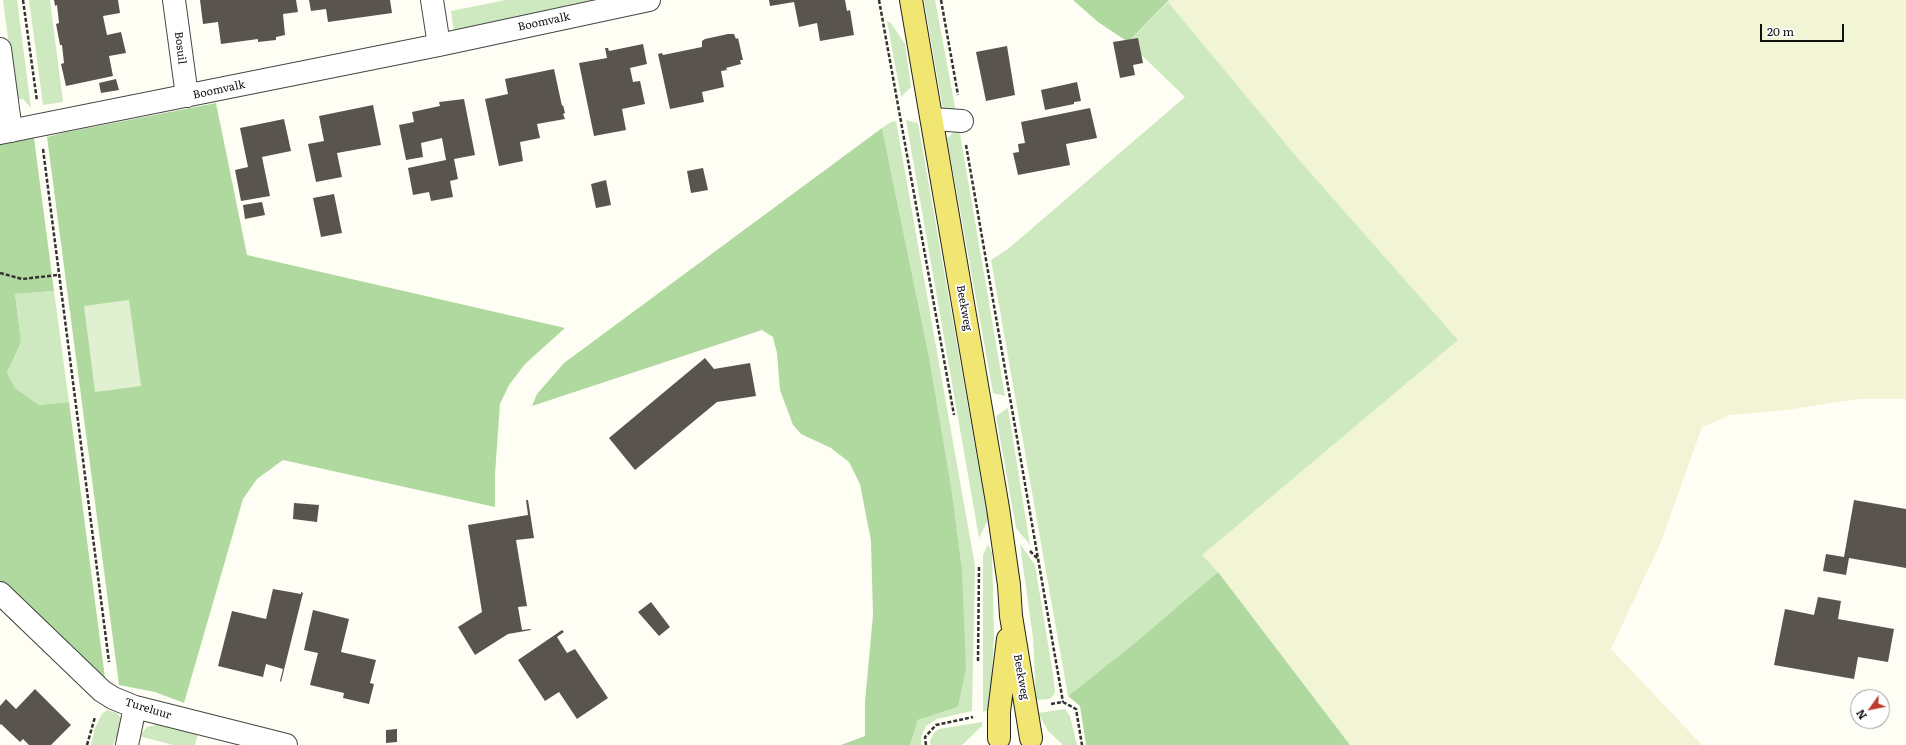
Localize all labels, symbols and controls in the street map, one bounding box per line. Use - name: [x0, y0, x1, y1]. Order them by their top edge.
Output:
- street label: Boomvalk: [517, 10, 571, 34]
- scale bar: [1762, 16, 1846, 42]
- text: 20 m: [1767, 22, 1794, 40]
- street label: Bosuil: [171, 31, 189, 65]
- street label: Boomvalk: [192, 78, 246, 102]
- street label: Beekweg: [953, 284, 975, 332]
- street label: Beekweg: [1010, 653, 1032, 701]
- north arrow: [1850, 689, 1890, 729]
- street label: Tureluur: [123, 696, 173, 722]
- text: N: [1852, 707, 1870, 723]

